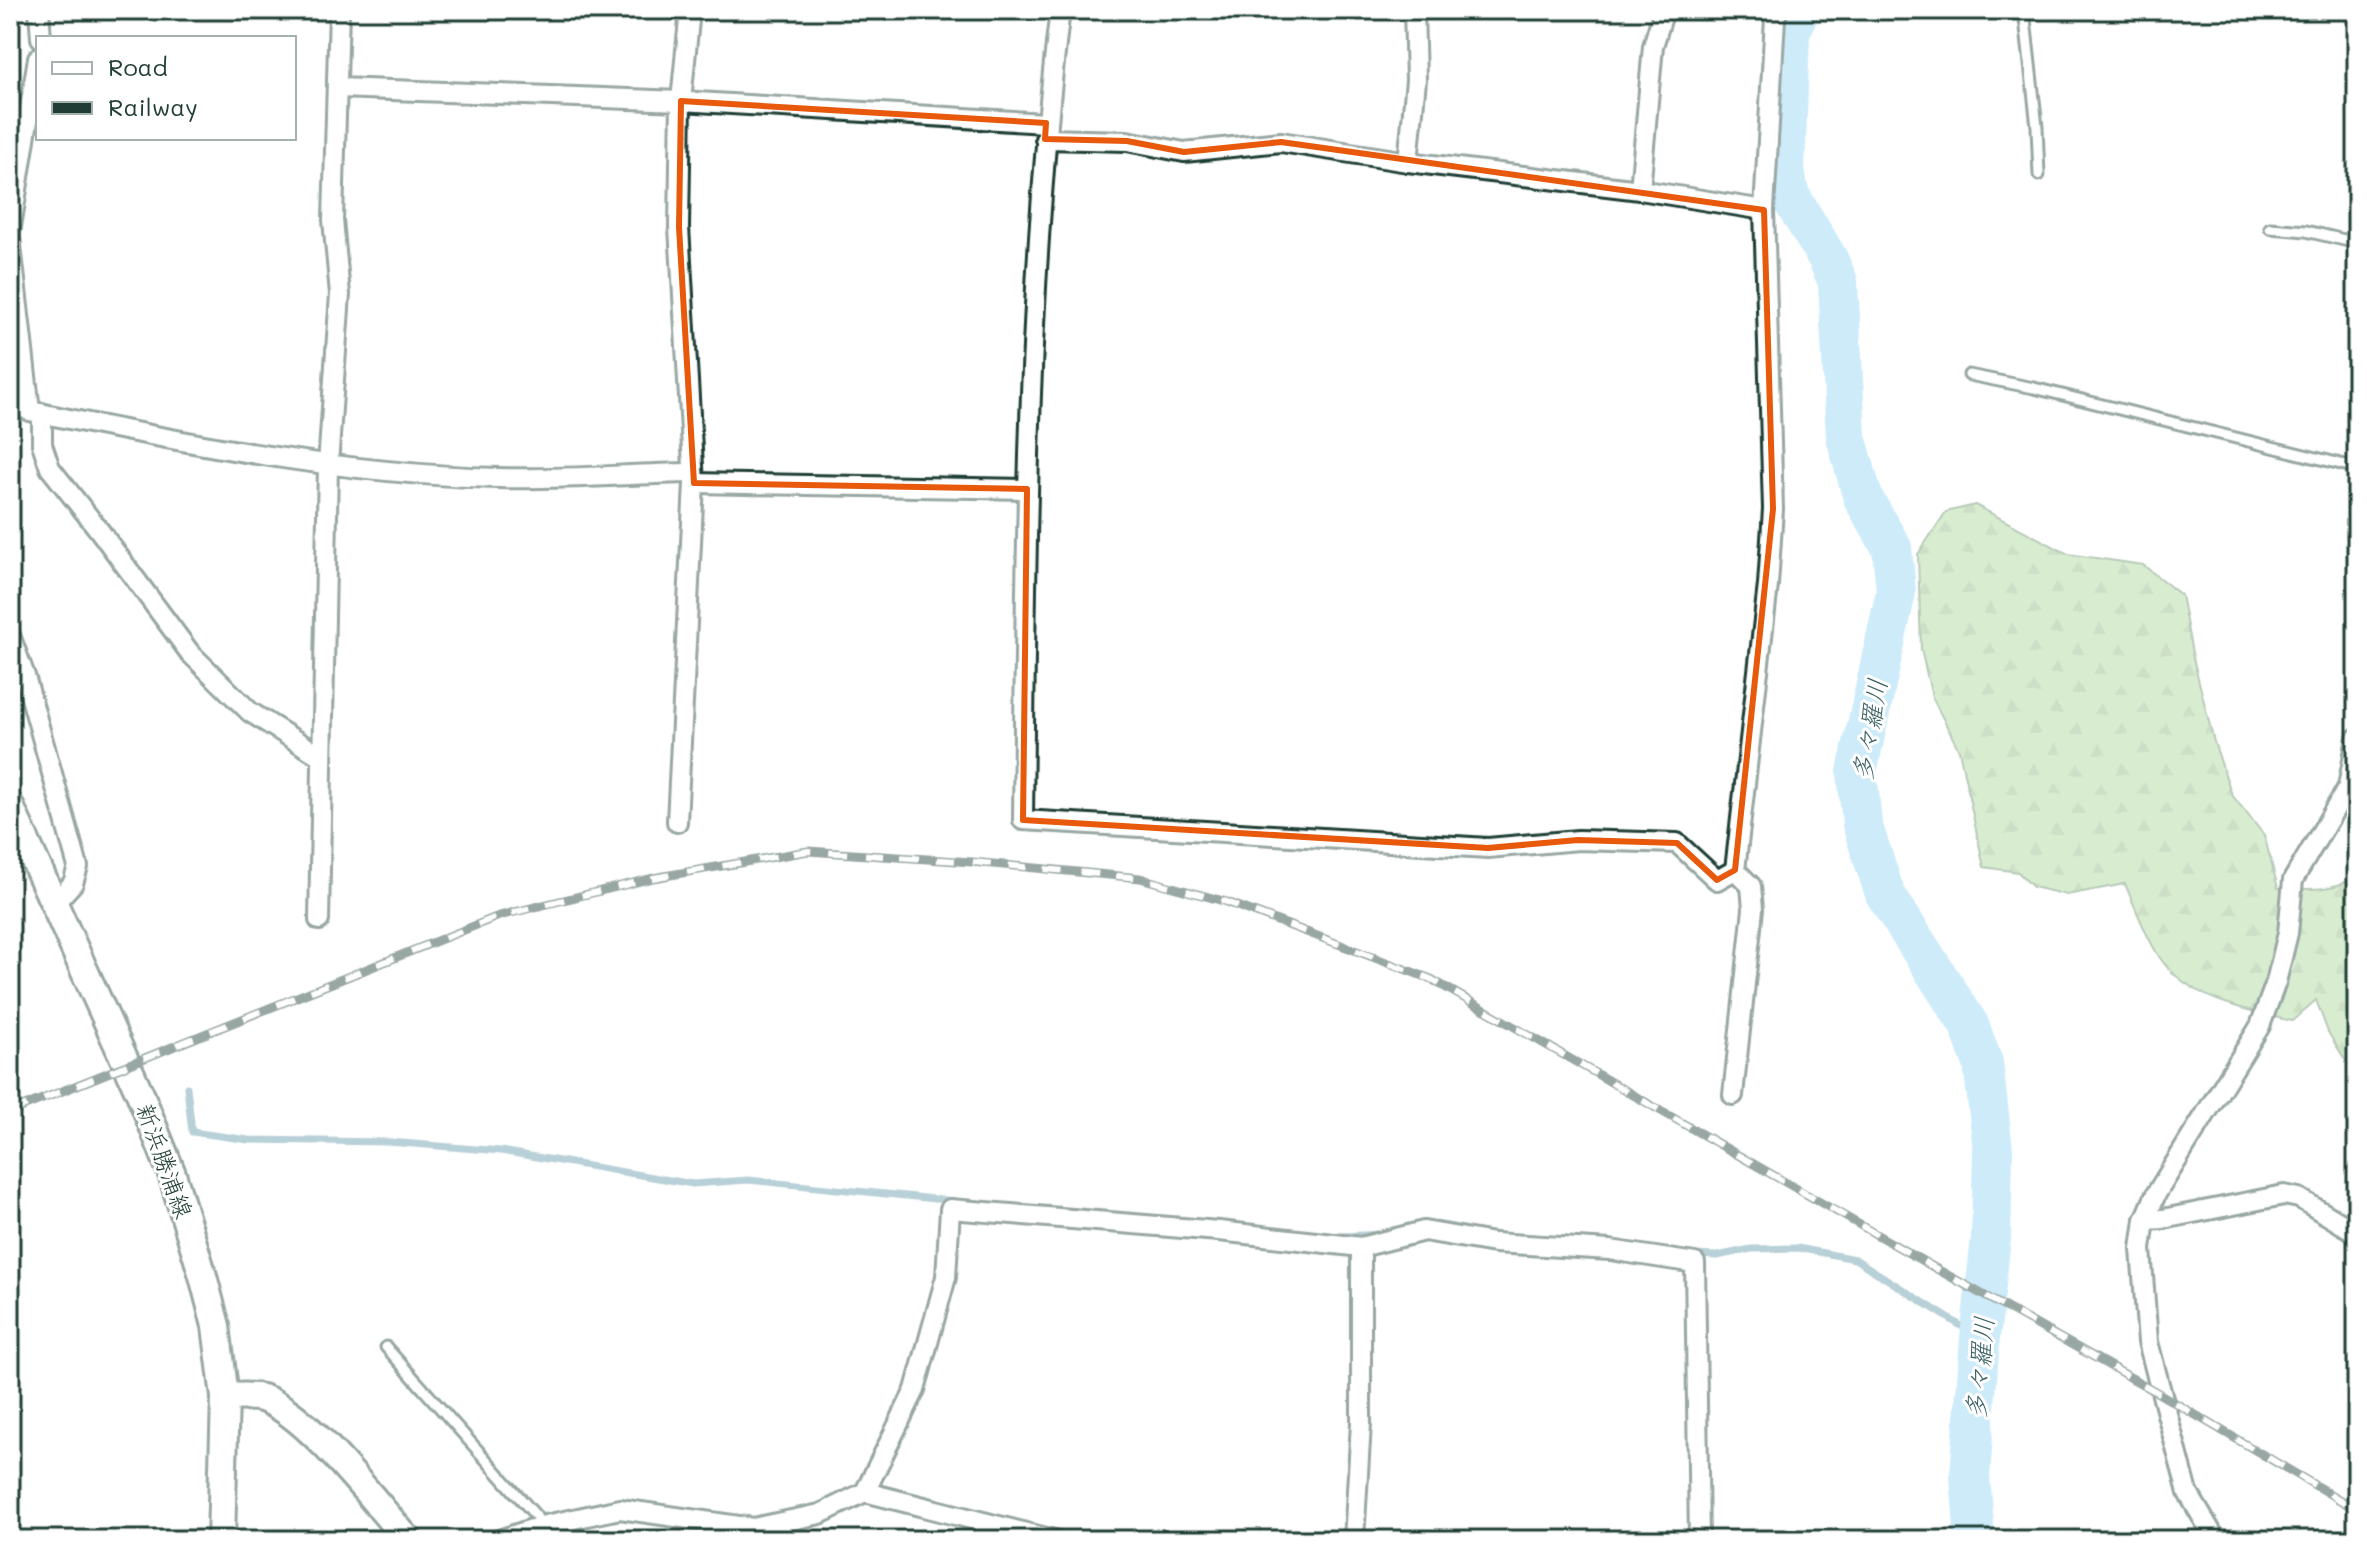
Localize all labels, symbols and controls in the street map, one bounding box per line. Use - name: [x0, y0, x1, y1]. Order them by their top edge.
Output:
- legend: [36, 36, 296, 140]
- text: Road: [108, 51, 168, 82]
- text: Railway: [108, 91, 198, 122]
- water label: 多々羅川: [1844, 676, 1894, 784]
- street label: 新浜勝浦線: [130, 1099, 200, 1222]
- water label: 多々羅川: [1958, 1315, 2000, 1421]

